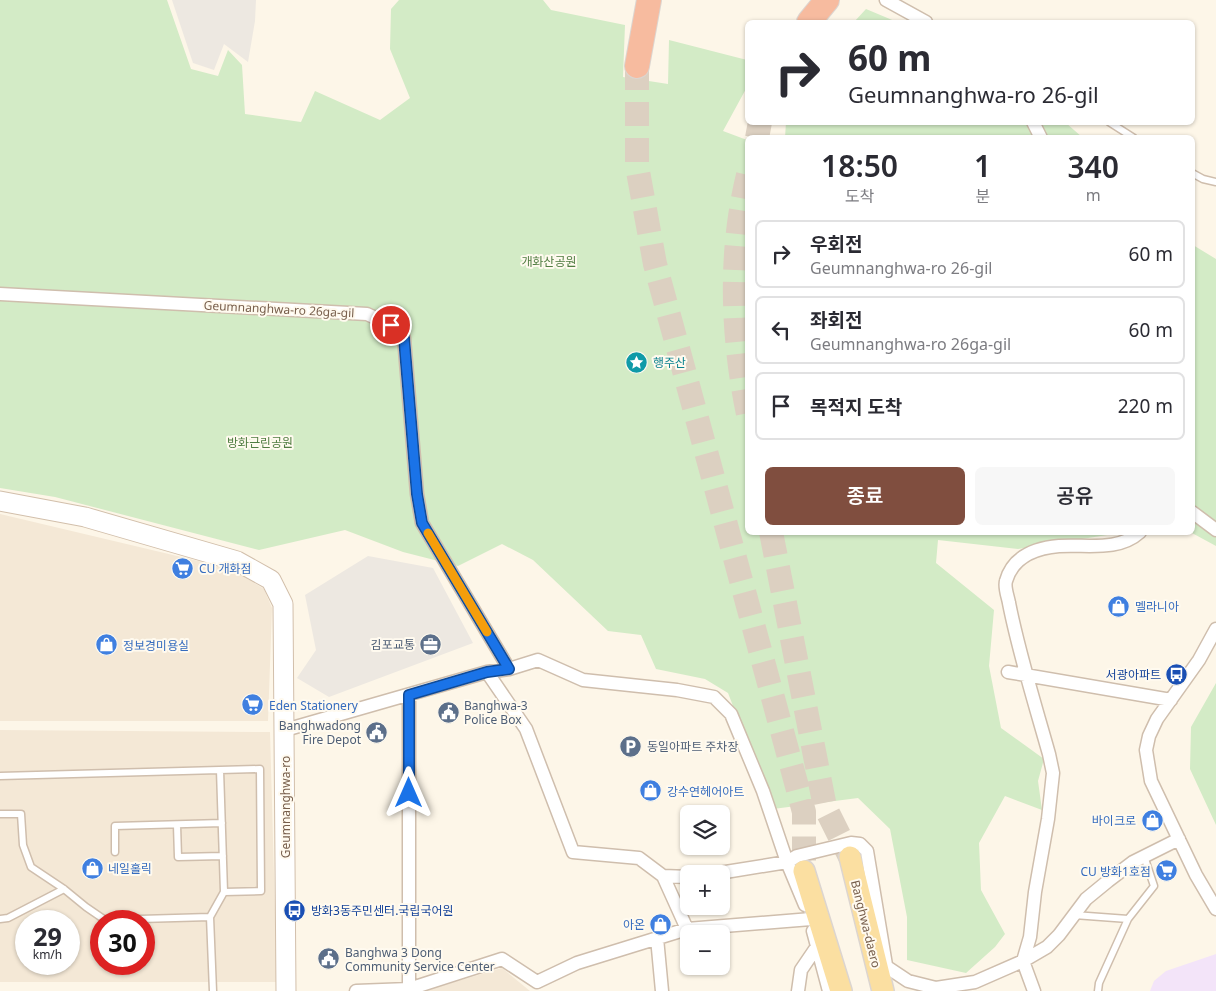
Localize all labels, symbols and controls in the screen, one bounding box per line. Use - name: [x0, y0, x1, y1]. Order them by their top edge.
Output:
- text: 60 m: [848, 34, 931, 81]
- icon: right: [765, 40, 830, 105]
- text: Geumnanghwa-ro 26-gil: [848, 79, 1099, 109]
- text: 18:50: [821, 145, 898, 186]
- text: 1: [974, 145, 991, 186]
- text: 340: [1067, 146, 1119, 187]
- text: m: [1086, 184, 1101, 206]
- text: 도착: [845, 185, 874, 207]
- text: 분: [975, 185, 990, 207]
- text: 우회전: [810, 231, 862, 257]
- icon: right: [767, 240, 795, 268]
- text: 60 m: [1129, 241, 1173, 267]
- park label: 개화산공원: [521, 253, 577, 270]
- text: Geumnanghwa-ro 26-gil: [810, 257, 992, 279]
- street label: Geumnanghwa-ro 26ga-gil: [203, 297, 355, 321]
- pin: [370, 304, 412, 346]
- text: 좌회전: [810, 307, 862, 333]
- icon: arrive: [377, 311, 405, 339]
- icon: left: [767, 316, 795, 344]
- text: 60 m: [1129, 317, 1173, 343]
- text: Geumnanghwa-ro 26ga-gil: [810, 333, 1011, 355]
- place icon: 행주산: [625, 350, 649, 374]
- place label: 행주산: [653, 354, 686, 371]
- icon: arrive: [767, 392, 795, 420]
- text: 220 m: [1118, 393, 1173, 419]
- text: 목적지 도착: [810, 394, 902, 420]
- park label: 방화근린공원: [227, 434, 293, 451]
- button: 종료: [765, 467, 965, 525]
- button: 공유: [975, 467, 1175, 525]
- supermarket icon: CU 개화점: [171, 556, 195, 580]
- place label: CU 개화점: [199, 560, 252, 577]
- shop icon: 멜라니아: [1107, 594, 1131, 618]
- place label: 멜라니아: [1135, 598, 1179, 615]
- office icon: 김포교통: [419, 632, 443, 656]
- shop icon: 정보경미용실: [95, 633, 119, 657]
- place label: 김포교통: [371, 636, 415, 653]
- place label: 정보경미용실: [123, 637, 189, 654]
- bus stop icon: 서광아파트: [1165, 662, 1189, 686]
- place label: 서광아파트: [1106, 666, 1161, 683]
- supermarket icon: Eden Stationery: [241, 693, 265, 717]
- place label: Eden Stationery: [269, 697, 359, 714]
- place label: Banghwa-3 Police Box: [464, 697, 528, 728]
- public building icon: Banghwa-3 Police Box: [436, 700, 460, 724]
- place label: Banghwadong Fire Depot: [279, 717, 362, 748]
- public building icon: Banghwadong Fire Depot: [365, 720, 389, 744]
- parking icon: 동일아파트 주차장: [619, 734, 643, 758]
- place label: 동일아파트 주차장: [647, 738, 738, 755]
- street label: Geumnanghwa-ro: [277, 756, 294, 858]
- position arrow: [382, 766, 434, 818]
- shop icon: 강수연헤어아트: [639, 779, 663, 803]
- place label: 강수연헤어아트: [667, 783, 744, 800]
- map controls: [680, 805, 730, 975]
- button: layers: [680, 805, 730, 855]
- shop icon: 바이크로: [1140, 808, 1164, 832]
- place label: 바이크로: [1092, 812, 1136, 829]
- shop icon: 네일홀릭: [80, 856, 104, 880]
- supermarket icon: CU 방화1호점: [1155, 859, 1179, 883]
- place label: 네일홀릭: [108, 860, 152, 877]
- place label: CU 방화1호점: [1080, 863, 1151, 880]
- button: +: [680, 865, 730, 915]
- street label: Banghwa-daero: [847, 878, 885, 970]
- bus stop icon: 방화3동주민센터.국립국어원: [283, 898, 307, 922]
- place label: 방화3동주민센터.국립국어원: [311, 902, 454, 919]
- speed limit sign: 30: [90, 910, 155, 975]
- shop icon: 아온: [649, 912, 673, 936]
- place label: 아온: [623, 916, 645, 933]
- text: 29: [33, 919, 62, 953]
- button: −: [680, 925, 730, 975]
- place label: Banghwa 3 Dong Community Service Center: [345, 944, 495, 975]
- text: km/h: [33, 946, 62, 963]
- public building icon: Banghwa 3 Dong Community Service Center: [317, 947, 341, 971]

